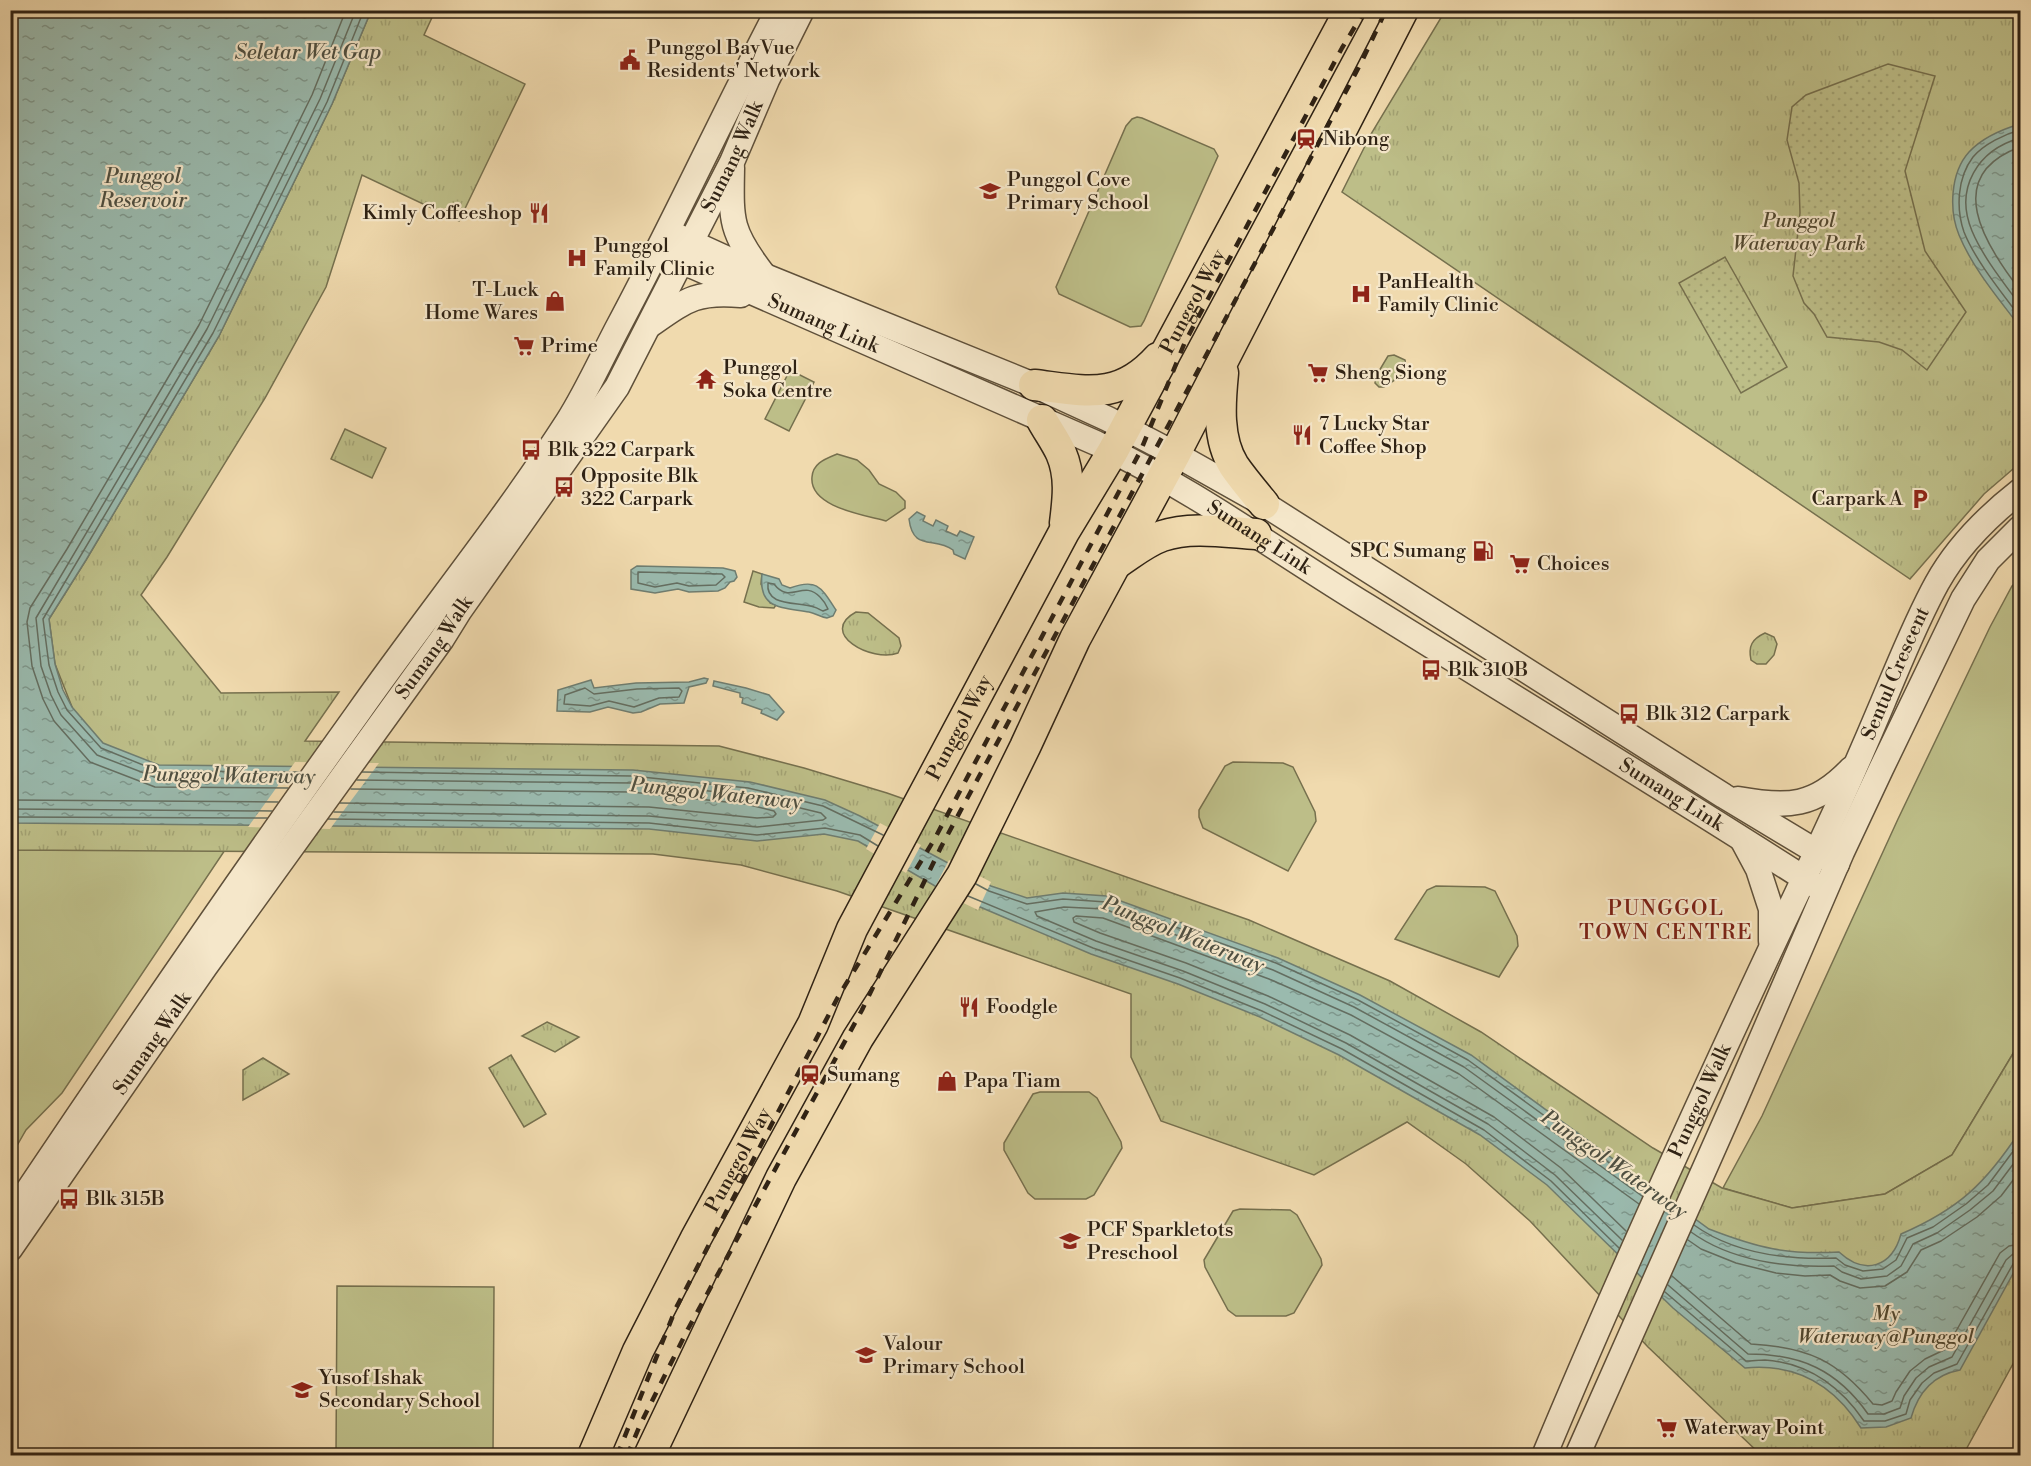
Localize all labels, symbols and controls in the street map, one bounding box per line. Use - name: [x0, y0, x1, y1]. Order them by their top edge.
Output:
- place label: Punggol BayVue Residents' Network: [647, 36, 821, 84]
- water label: Seletar Wet Gap: [235, 40, 381, 66]
- public building icon: Punggol BayVue Residents' Network: [618, 48, 642, 72]
- street label: Sumang Walk: [696, 96, 770, 217]
- station icon: Nibong: [1294, 127, 1318, 151]
- place label: Nibong: [1323, 127, 1390, 152]
- water label: Punggol Reservoir: [98, 164, 188, 214]
- place label: Punggol Cove Primary School: [1007, 168, 1149, 216]
- school or university icon: Punggol Cove Primary School: [978, 179, 1002, 203]
- place label: Kimly Coffeeshop: [363, 201, 522, 226]
- restaurant icon: Kimly Coffeeshop: [527, 201, 551, 225]
- park label: Punggol Waterway Park: [1733, 209, 1865, 257]
- place label: Punggol Family Clinic: [594, 234, 715, 282]
- street label: Punggol Way: [1155, 245, 1232, 359]
- hospital icon: Punggol Family Clinic: [565, 246, 589, 270]
- place label: PanHealth Family Clinic: [1378, 270, 1499, 318]
- place label: T-Luck Home Wares: [425, 278, 540, 326]
- hospital icon: PanHealth Family Clinic: [1349, 282, 1373, 306]
- street label: Sumang Link: [764, 288, 885, 360]
- shop icon: T-Luck Home Wares: [543, 289, 567, 313]
- supermarket icon: Prime: [512, 334, 536, 358]
- place label: Prime: [541, 334, 598, 359]
- place label: Punggol Soka Centre: [723, 356, 832, 404]
- supermarket icon: Sheng Siong: [1306, 361, 1330, 385]
- place label: Sheng Siong: [1335, 361, 1447, 386]
- temple icon: Punggol Soka Centre: [694, 367, 718, 391]
- place label: 7 Lucky Star Coffee Shop: [1319, 412, 1430, 460]
- restaurant icon: 7 Lucky Star Coffee Shop: [1290, 423, 1314, 447]
- bus stop icon: Blk 322 Carpark: [519, 438, 543, 462]
- place label: Blk 322 Carpark: [547, 438, 696, 463]
- place label: Opposite Blk 322 Carpark: [581, 464, 699, 512]
- bus stop icon: Opposite Blk 322 Carpark: [552, 475, 576, 499]
- place label: Carpark A: [1812, 487, 1904, 512]
- parking icon: Carpark A: [1908, 487, 1932, 511]
- street label: Sumang Link: [1202, 495, 1317, 581]
- place label: SPC Sumang: [1350, 539, 1467, 564]
- fuel station icon: SPC Sumang: [1471, 539, 1495, 563]
- supermarket icon: Choices: [1508, 552, 1532, 576]
- place label: Choices: [1537, 552, 1609, 577]
- street label: Sumang Walk: [390, 590, 479, 704]
- street label: Sentul Crescent: [1856, 603, 1935, 744]
- bus stop icon: Blk 310B: [1419, 658, 1443, 682]
- place label: Blk 310B: [1447, 658, 1528, 683]
- street label: Punggol Way: [921, 671, 998, 785]
- bus stop icon: Blk 312 Carpark: [1617, 702, 1641, 726]
- place label: Blk 312 Carpark: [1645, 702, 1791, 727]
- street label: Sumang Link: [1614, 752, 1730, 838]
- water label: Punggol Waterway: [141, 761, 317, 791]
- water label: Punggol Waterway: [628, 772, 804, 816]
- water label: Punggol Waterway: [1097, 890, 1269, 980]
- district label: PUNGGOL TOWN CENTRE: [1579, 896, 1753, 946]
- street label: Sumang Walk: [108, 985, 198, 1100]
- restaurant icon: Foodgle: [957, 995, 981, 1019]
- place label: Foodgle: [986, 995, 1058, 1020]
- street label: Punggol Walk: [1663, 1038, 1738, 1162]
- station icon: Sumang: [798, 1063, 822, 1087]
- place label: Sumang: [827, 1063, 900, 1088]
- shop icon: Papa Tiam: [935, 1069, 959, 1093]
- place label: Papa Tiam: [964, 1069, 1061, 1094]
- street label: Punggol Way: [700, 1103, 777, 1217]
- water label: Punggol Waterway: [1535, 1104, 1693, 1226]
- bus stop icon: Blk 315B: [57, 1187, 81, 1211]
- place label: Blk 315B: [85, 1187, 165, 1212]
- place label: PCF Sparkletots Preschool: [1087, 1218, 1233, 1266]
- school or university icon: PCF Sparkletots Preschool: [1058, 1229, 1082, 1253]
- park label: My Waterway@Punggol: [1798, 1302, 1975, 1350]
- place label: Valour Primary School: [882, 1332, 1025, 1380]
- school or university icon: Valour Primary School: [854, 1343, 878, 1367]
- place label: Yusof Ishak Secondary School: [318, 1366, 480, 1414]
- school or university icon: Yusof Ishak Secondary School: [290, 1378, 314, 1402]
- supermarket icon: Waterway Point: [1655, 1416, 1679, 1440]
- place label: Waterway Point: [1683, 1416, 1824, 1441]

